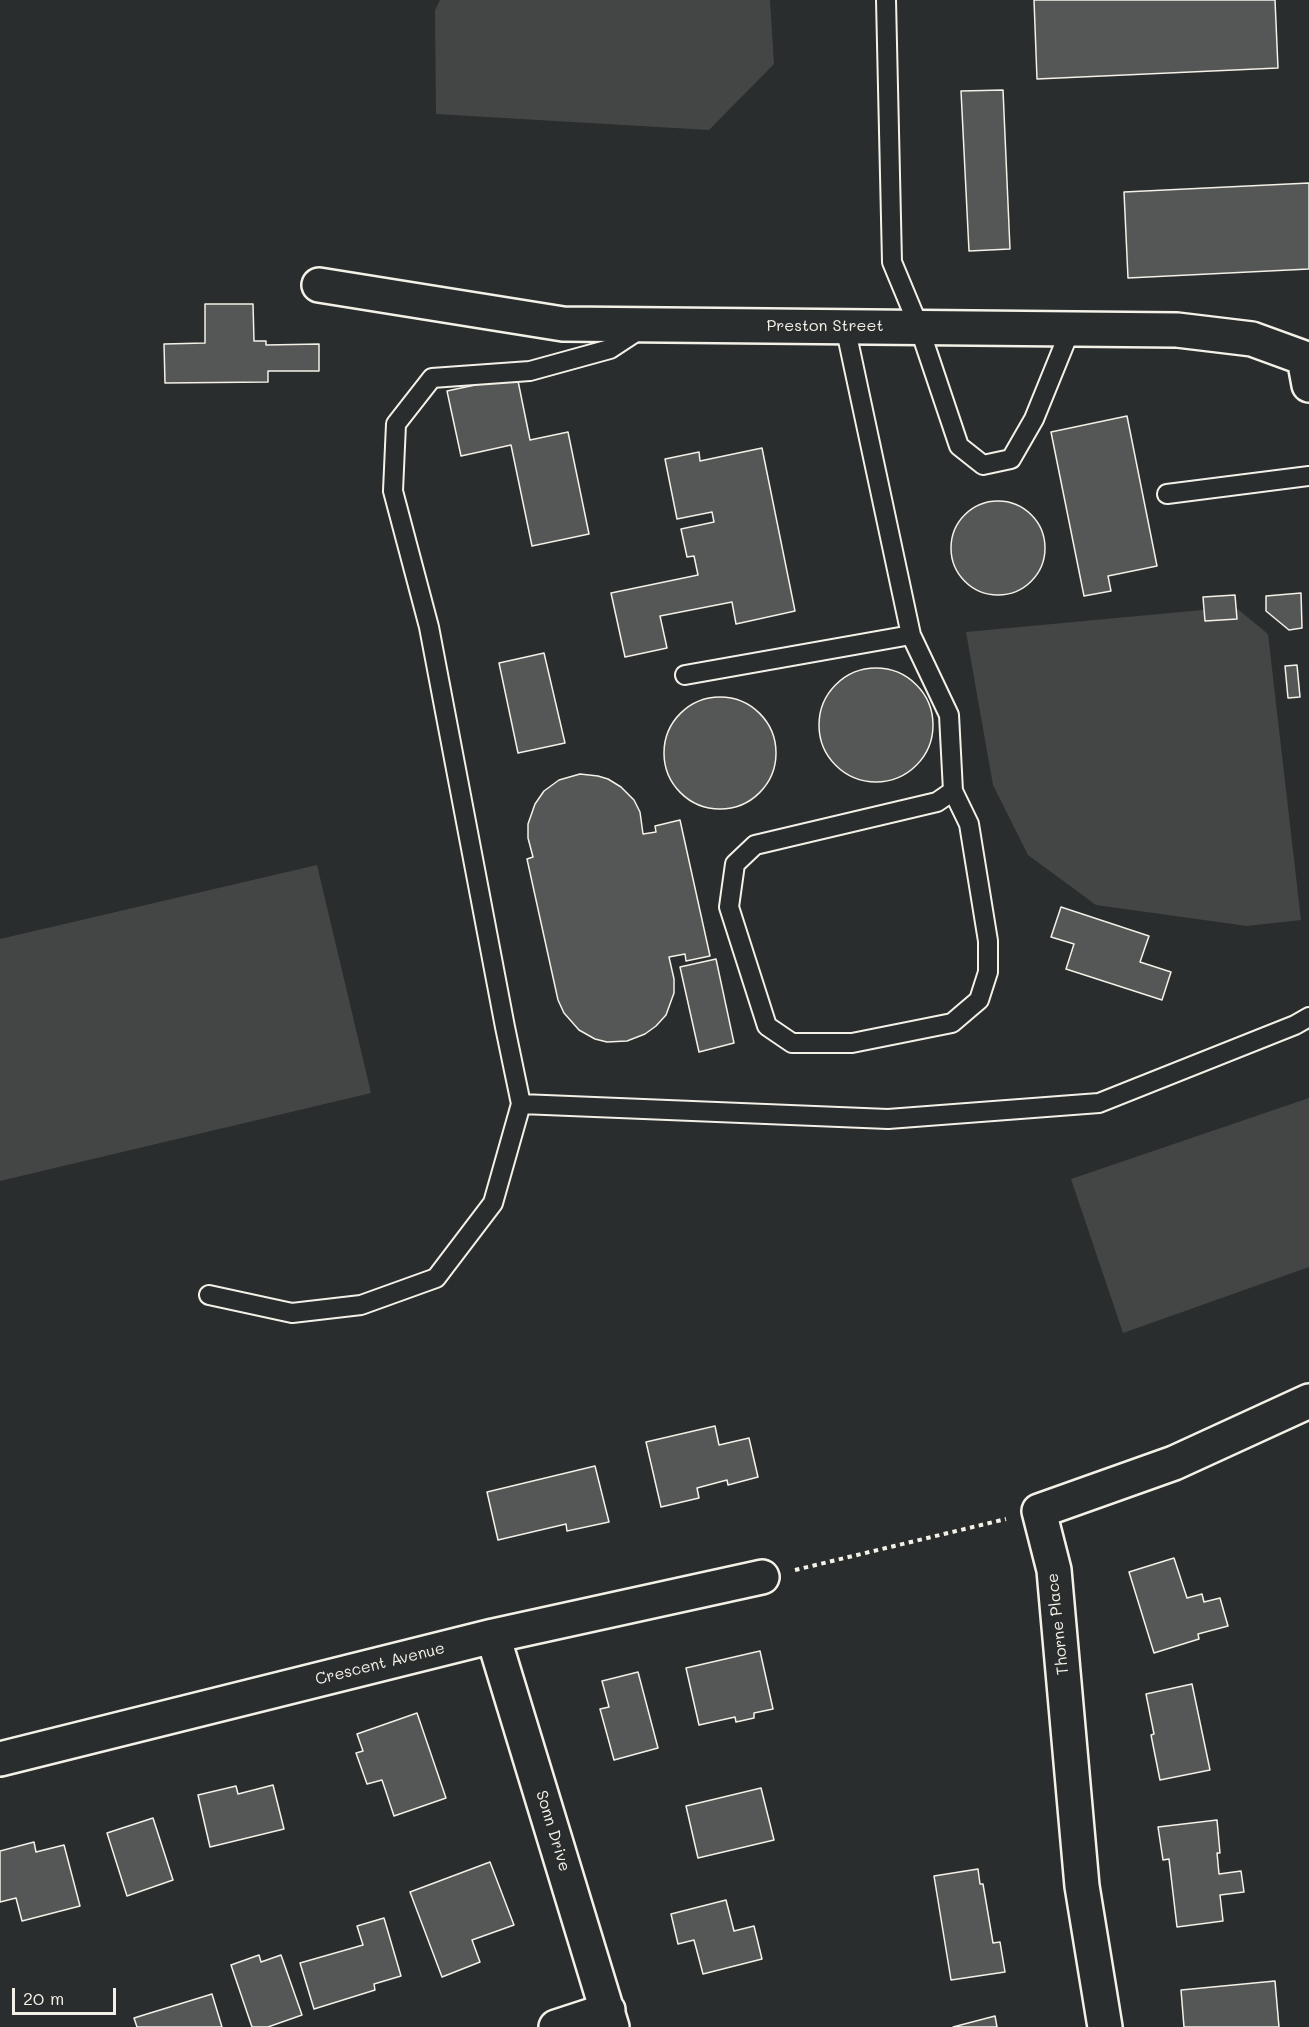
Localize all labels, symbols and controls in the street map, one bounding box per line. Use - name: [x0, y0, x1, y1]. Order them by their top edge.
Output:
- street label: Preston Street: [767, 316, 883, 336]
- street label: Thorne Place: [1043, 1572, 1073, 1676]
- street label: Crescent Avenue: [313, 1639, 447, 1689]
- street label: Sonn Drive: [532, 1788, 574, 1874]
- scale bar: [15, 1976, 118, 2014]
- text: 20 m: [23, 1986, 64, 2010]

